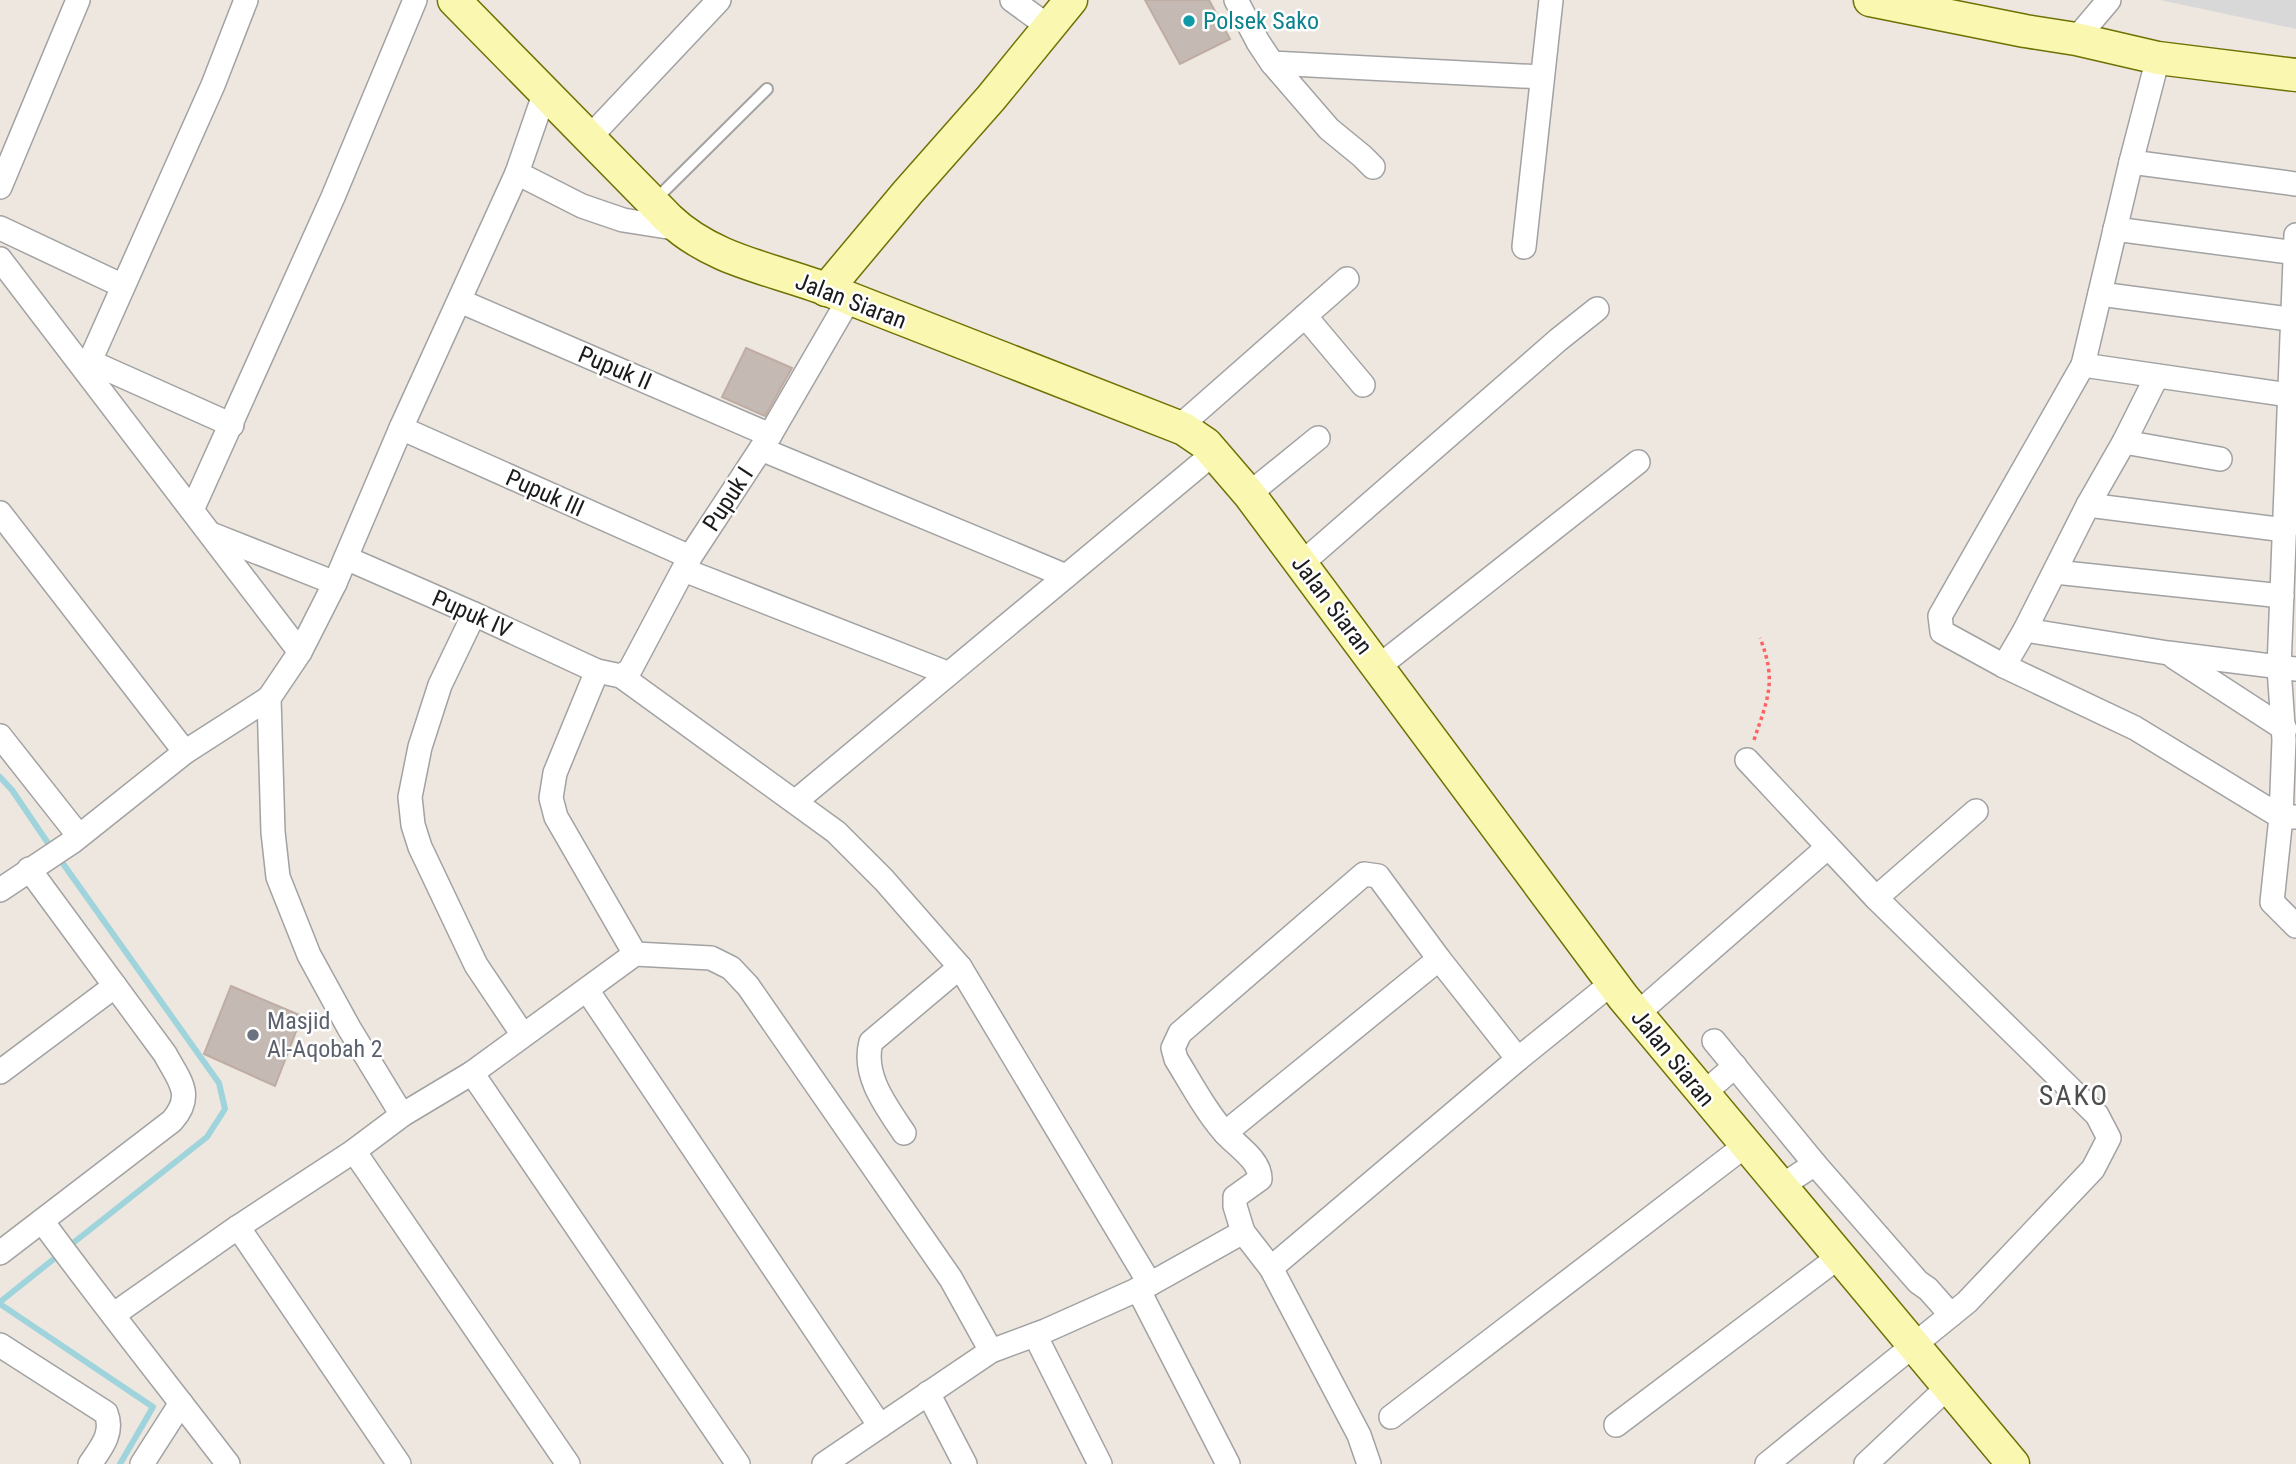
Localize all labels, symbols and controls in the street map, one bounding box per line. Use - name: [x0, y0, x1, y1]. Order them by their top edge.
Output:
- place label: Polsek Sako: [1203, 7, 1319, 35]
- marker: Polsek Sako: [1181, 13, 1197, 29]
- street label: Jalan Siaran: [792, 267, 910, 335]
- street label: Pupuk II: [574, 340, 656, 396]
- street label: Pupuk I: [697, 462, 759, 536]
- street label: Pupuk III: [502, 463, 588, 523]
- street label: Jalan Siaran: [1286, 550, 1378, 660]
- street label: Pupuk IV: [428, 584, 516, 644]
- street label: Jalan Siaran: [1625, 1004, 1721, 1112]
- place label: Masjid Al-Aqobah 2: [267, 1007, 382, 1063]
- marker: Masjid Al-Aqobah 2: [245, 1027, 261, 1043]
- district label: SAKO: [2039, 1079, 2109, 1112]

